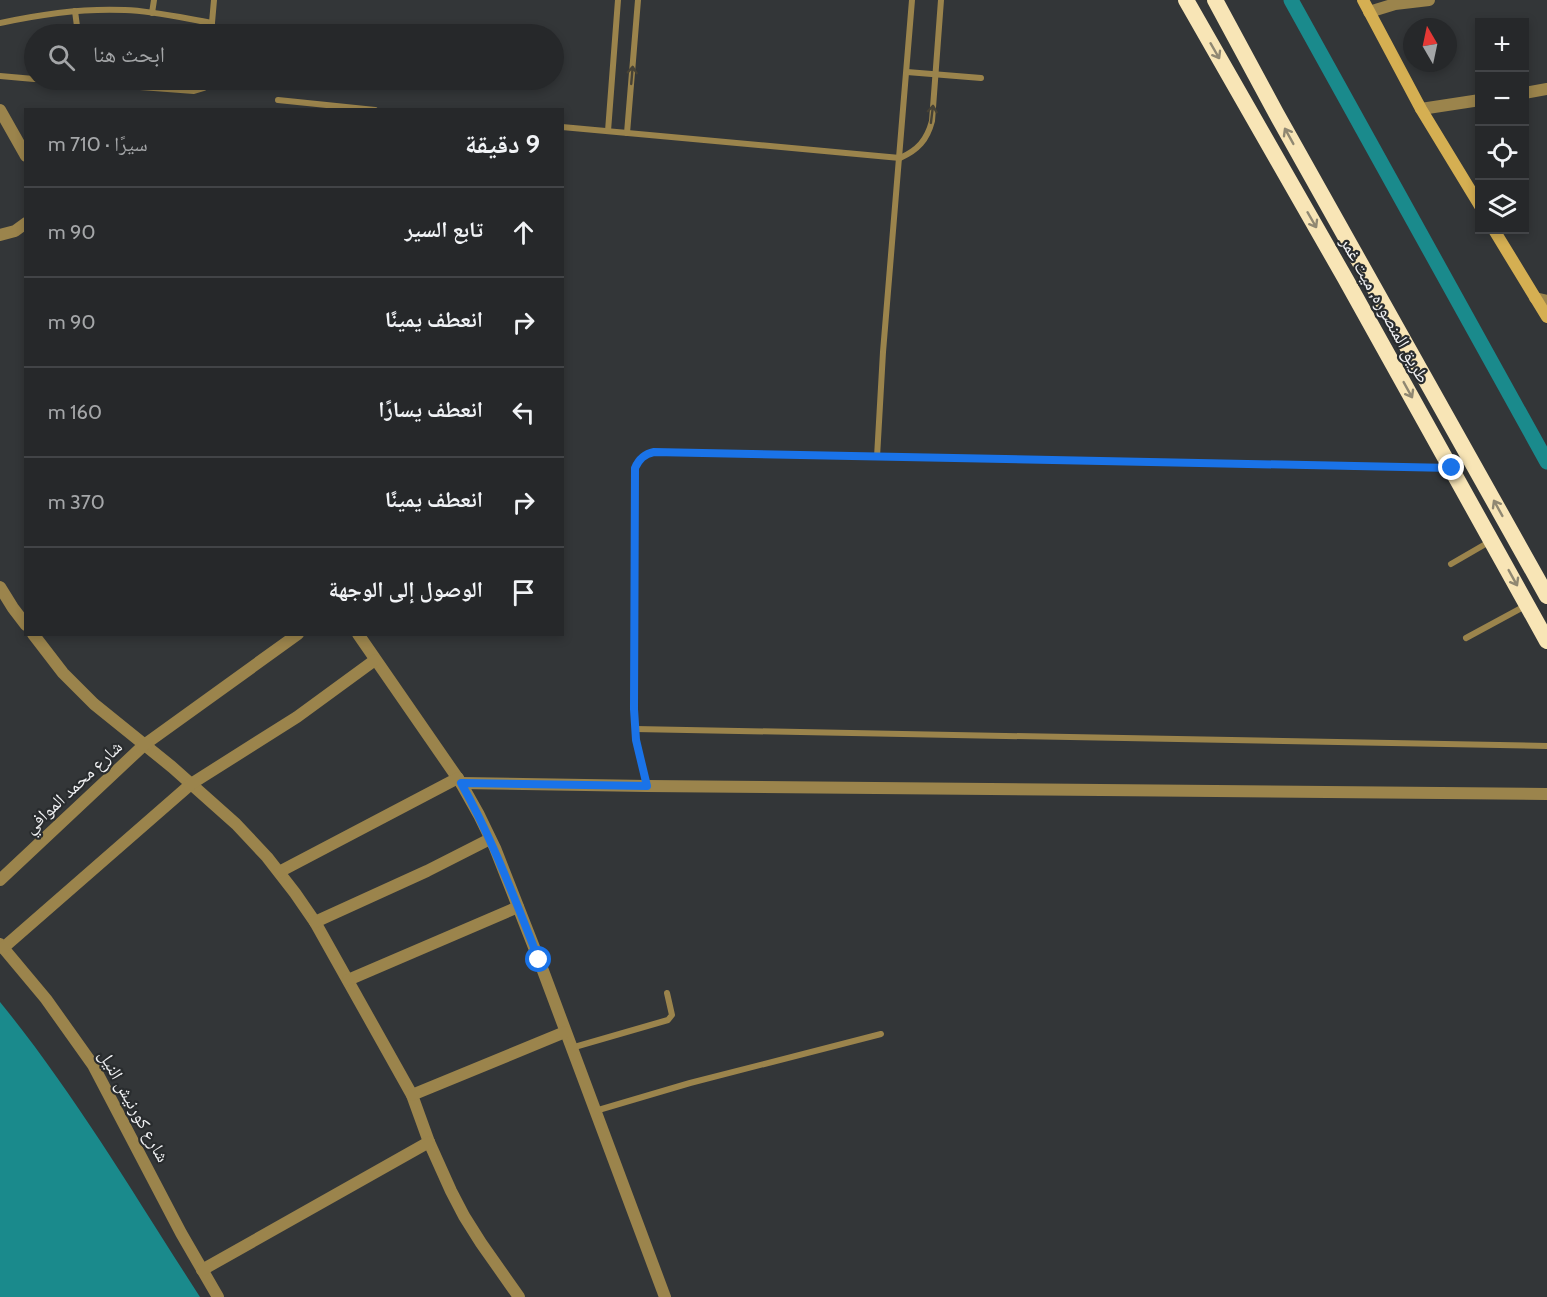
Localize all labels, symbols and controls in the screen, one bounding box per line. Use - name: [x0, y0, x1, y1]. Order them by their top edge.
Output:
- north arrow: [1403, 18, 1457, 72]
- map controls: [1475, 18, 1529, 234]
- button: +: [1475, 18, 1529, 72]
- search box: [24, 24, 564, 90]
- icon: search: [45, 41, 78, 74]
- text: ابحث هنا: [93, 41, 165, 68]
- one-way arrow: [1209, 42, 1221, 59]
- one-way arrow: [627, 66, 638, 85]
- button: −: [1475, 72, 1529, 126]
- one-way arrow: [927, 105, 938, 125]
- button: locate: [1475, 126, 1529, 180]
- text: 9 دقيقة: [465, 128, 540, 160]
- one-way arrow: [1283, 128, 1295, 145]
- text: سيرًا · 710 m: [48, 132, 148, 156]
- button: layers: [1475, 180, 1529, 234]
- one-way arrow: [1306, 211, 1318, 228]
- text: تابع السير: [405, 216, 483, 243]
- icon: ahead: [507, 216, 540, 249]
- text: 90 m: [48, 220, 95, 244]
- street label: طريق المنصوره, ميت غمر: [1335, 232, 1434, 387]
- text: انعطف يمينًا: [385, 306, 483, 333]
- icon: right: [507, 306, 540, 339]
- text: 90 m: [48, 310, 95, 334]
- one-way arrow: [1403, 380, 1414, 398]
- text: انعطف يسارًا: [378, 396, 483, 423]
- icon: left: [507, 396, 540, 429]
- text: 160 m: [48, 400, 102, 424]
- route end: [1438, 454, 1464, 480]
- text: انعطف يمينًا: [385, 486, 483, 513]
- icon: right: [507, 486, 540, 519]
- text: 370 m: [48, 490, 105, 514]
- one-way arrow: [1492, 499, 1503, 517]
- one-way arrow: [1507, 569, 1519, 586]
- text: الوصول إلى الوجهة: [328, 576, 483, 603]
- icon: arrive: [507, 576, 540, 609]
- street label: شارع محمد الموافي: [19, 736, 129, 841]
- route start: [525, 946, 551, 972]
- street label: شارع كورنيش النيل: [94, 1046, 174, 1166]

